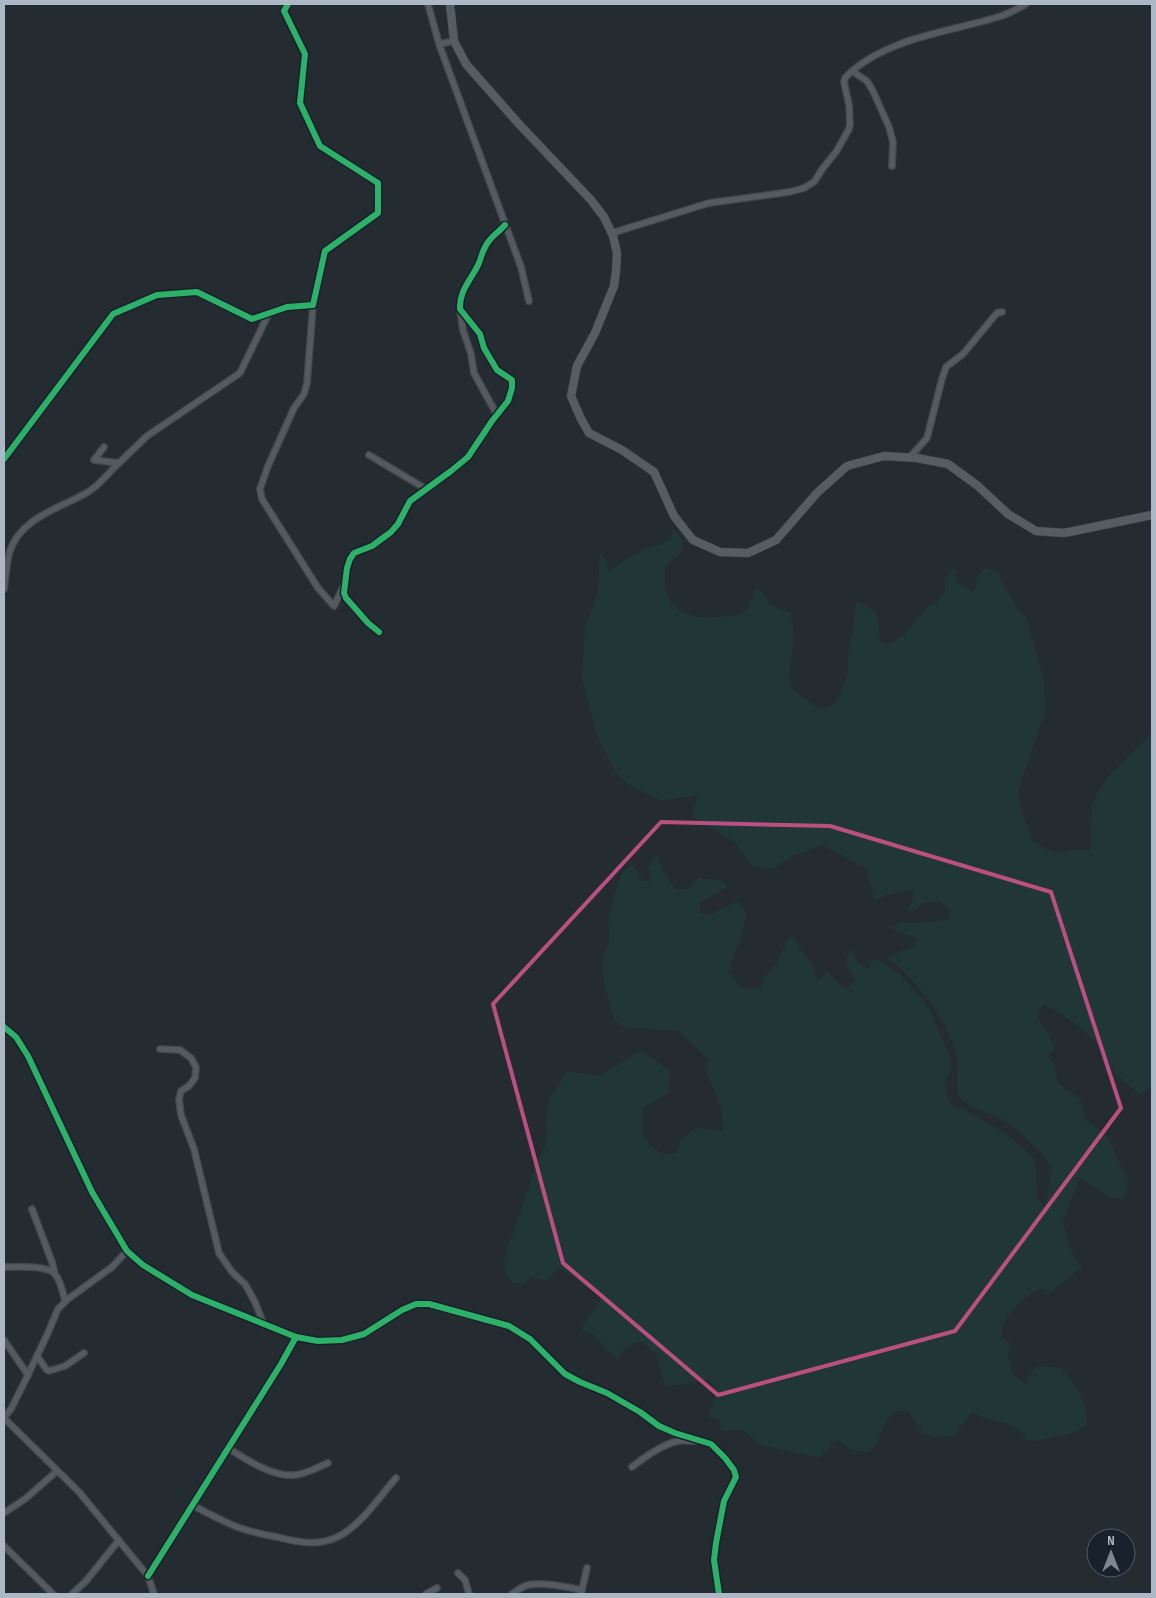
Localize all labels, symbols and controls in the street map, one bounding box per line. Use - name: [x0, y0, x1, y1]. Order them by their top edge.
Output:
- north arrow: [1086, 1528, 1136, 1578]
- text: N: [1107, 1532, 1115, 1549]

